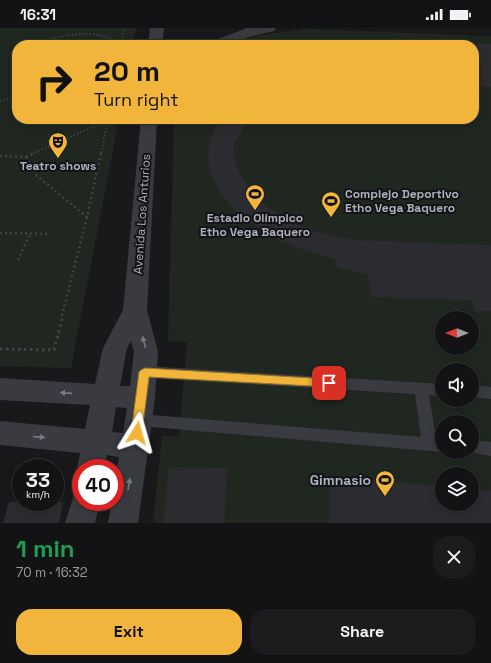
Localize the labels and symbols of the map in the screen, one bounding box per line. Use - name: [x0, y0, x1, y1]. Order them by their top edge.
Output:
- theatre icon: Teatro shows: [47, 131, 69, 159]
- street label: Avenida Los Anturios: [130, 153, 154, 275]
- place label: Teatro shows: [20, 158, 96, 174]
- sports icon: Estadio Olímpico Etho Vega Baquero: [244, 183, 266, 211]
- place label: Complejo Deportivo Etho Vega Baquero: [345, 186, 459, 216]
- sports icon: Complejo Deportivo Etho Vega Baquero: [320, 190, 342, 218]
- place label: Estadio Olímpico Etho Vega Baquero: [200, 210, 310, 240]
- north arrow: [435, 311, 479, 355]
- one-way arrow: [140, 336, 146, 348]
- pin: [312, 366, 346, 400]
- one-way arrow: [60, 390, 72, 397]
- position arrow: [116, 412, 158, 454]
- one-way arrow: [33, 433, 45, 440]
- speed limit sign: 40: [72, 459, 124, 511]
- sports icon: Gimnasio: [374, 469, 396, 497]
- place label: Gimnasio: [310, 471, 371, 489]
- one-way arrow: [126, 478, 132, 491]

